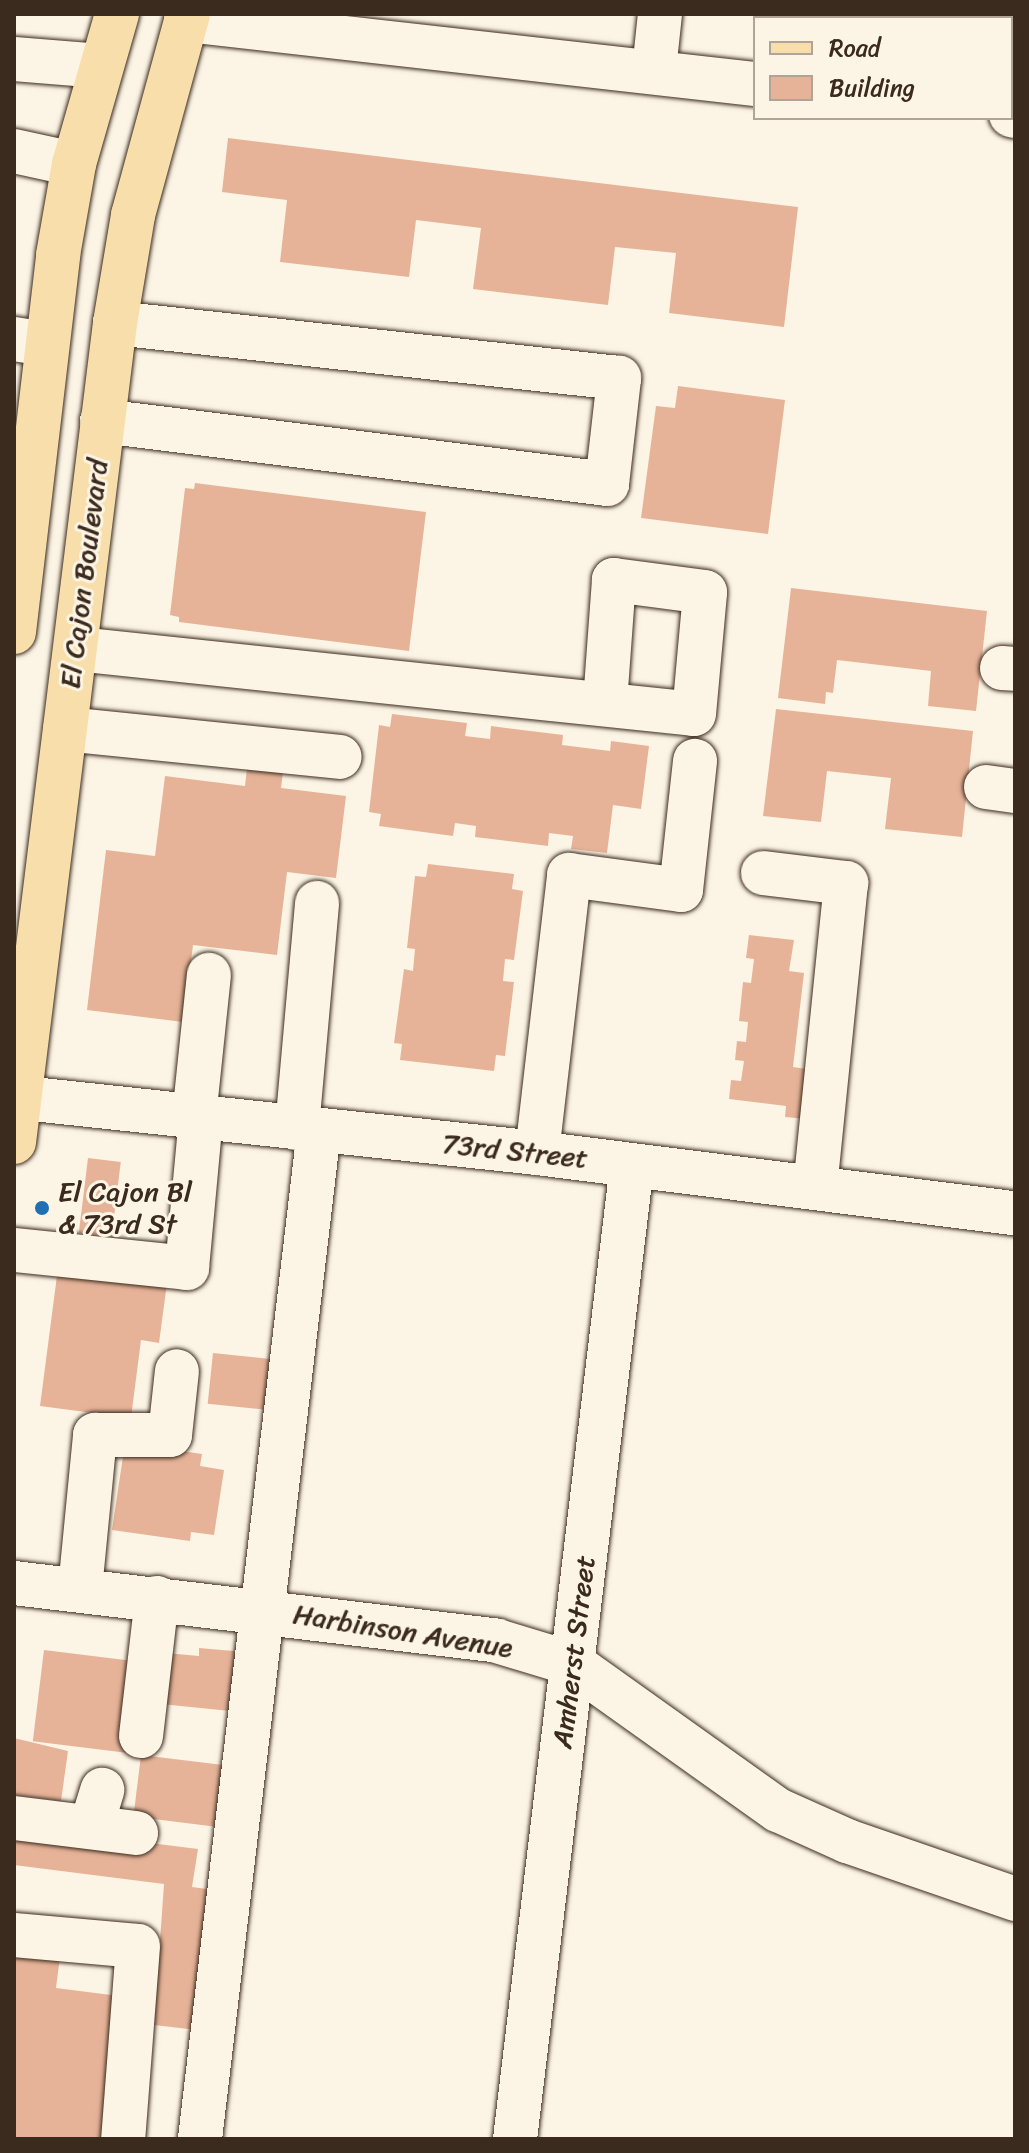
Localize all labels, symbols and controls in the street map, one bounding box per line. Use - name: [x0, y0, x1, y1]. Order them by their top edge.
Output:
- legend: [753, 16, 1013, 120]
- text: Road: [829, 27, 880, 69]
- text: Building: [829, 67, 915, 109]
- street label: El Cajon Boulevard: [53, 458, 115, 690]
- street label: 73rd Street: [441, 1127, 589, 1175]
- place label: El Cajon Bl & 73rd St: [58, 1175, 192, 1241]
- marker: El Cajon Bl & 73rd St: [33, 1199, 51, 1217]
- street label: Amherst Street: [545, 1554, 603, 1750]
- street label: Harbinson Avenue: [291, 1597, 515, 1665]

